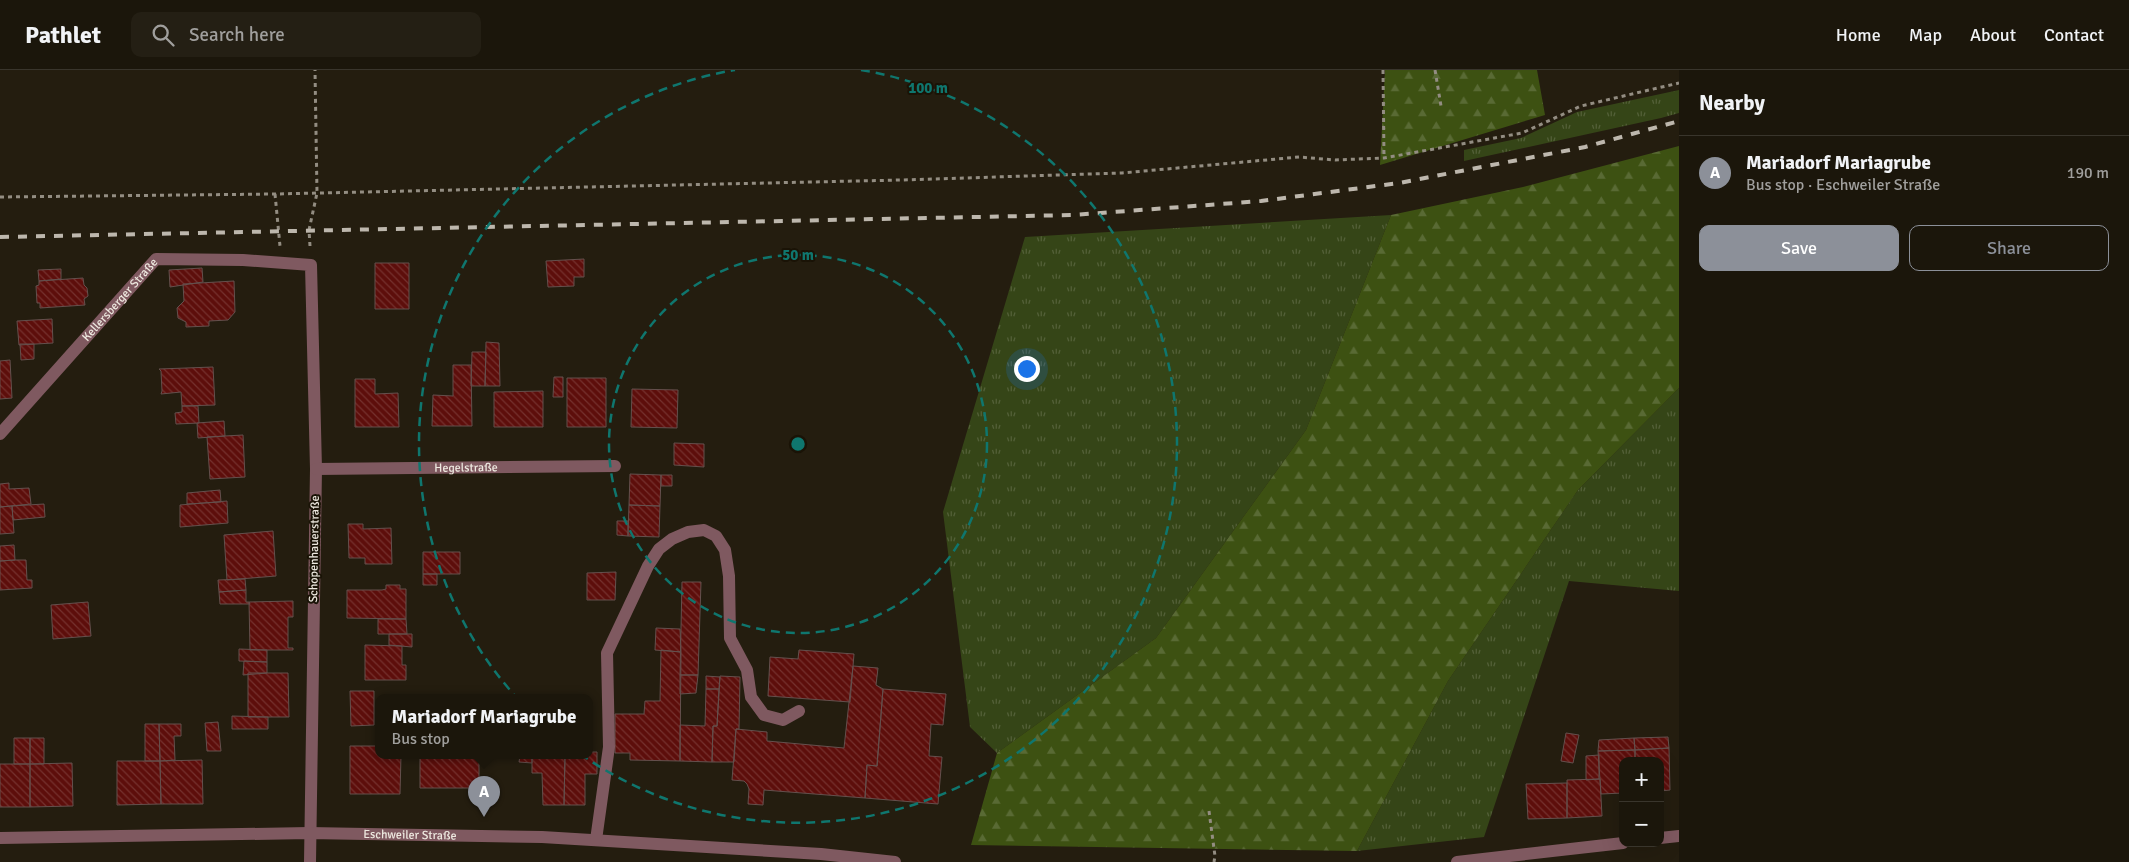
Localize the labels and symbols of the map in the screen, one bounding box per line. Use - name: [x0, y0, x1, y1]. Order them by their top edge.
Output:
- text: 100 m: [908, 79, 948, 97]
- text: 50 m: [782, 246, 814, 264]
- street label: Kellersberger Straße: [79, 255, 161, 345]
- your location: [1014, 356, 1040, 382]
- centre of rings: [789, 435, 807, 453]
- street label: Hegelstraße: [434, 460, 498, 476]
- street label: Schopenhauerstraße: [306, 495, 323, 603]
- pin: A: [468, 776, 500, 817]
- street label: Eschweiler Straße: [363, 827, 457, 844]

